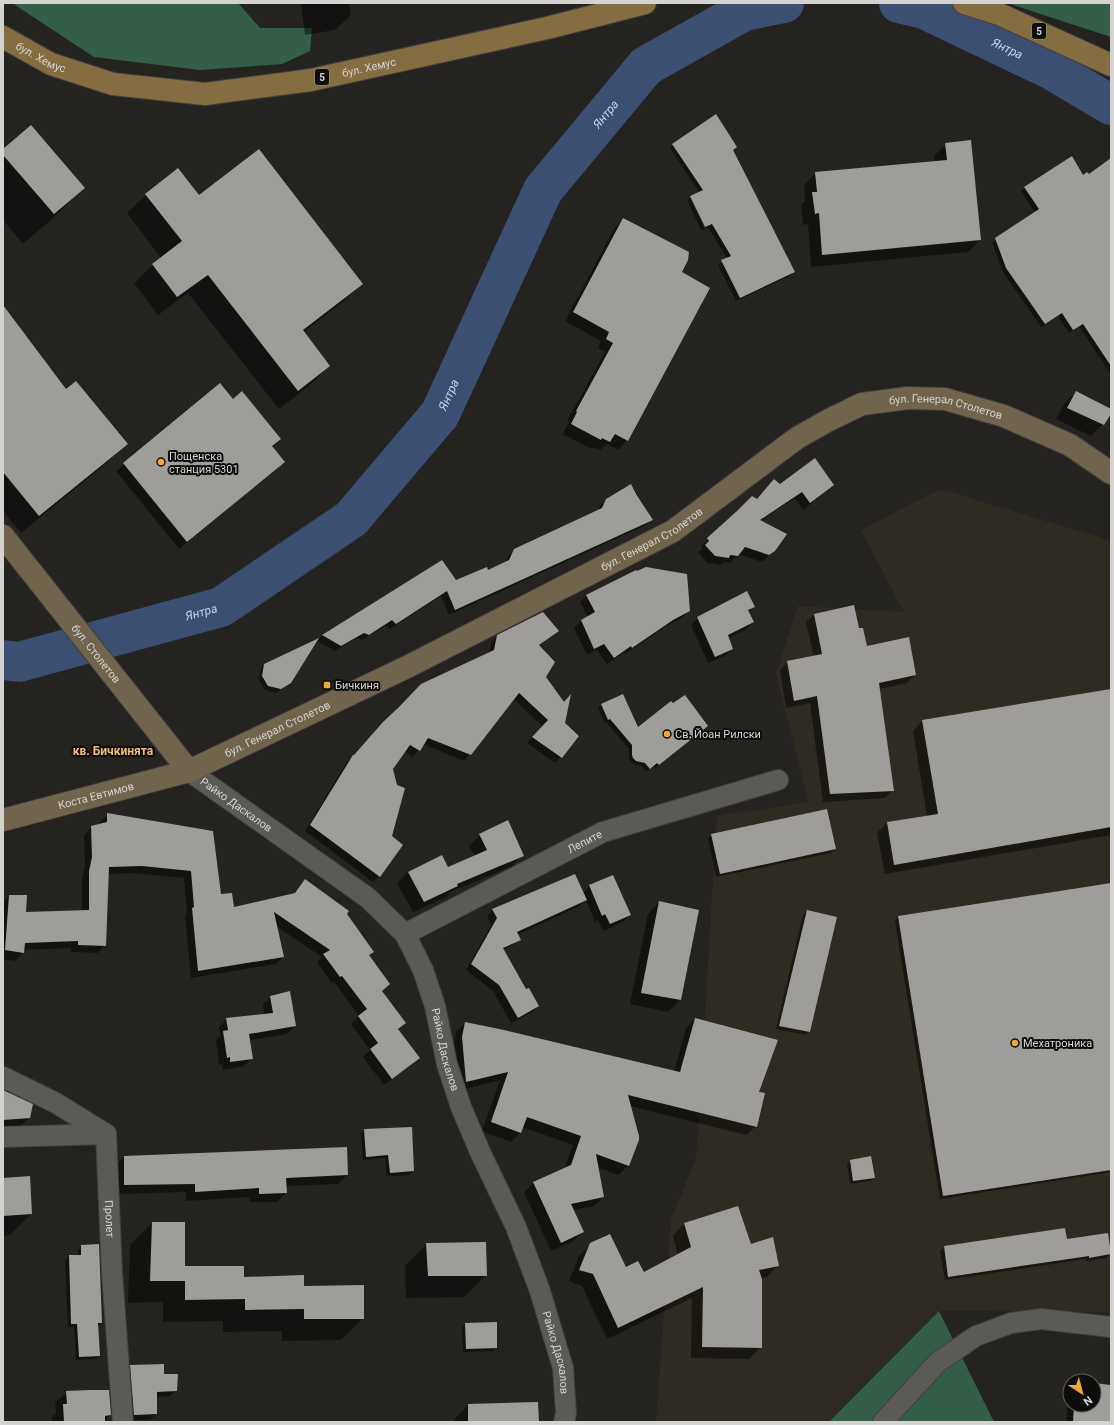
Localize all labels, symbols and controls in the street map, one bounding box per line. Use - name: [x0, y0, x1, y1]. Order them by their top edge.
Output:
- road number: 5: [1032, 23, 1046, 39]
- water label: Янтра: [989, 35, 1025, 62]
- street label: бул. Хемус: [13, 39, 68, 75]
- street label: бул. Хемус: [341, 55, 397, 80]
- road number: 5: [315, 69, 329, 85]
- water label: Янтра: [589, 97, 622, 132]
- water label: Янтра: [435, 377, 462, 414]
- street label: бул. Генерал Столетов: [888, 392, 1004, 422]
- place label: Пощенска станция 5301: [169, 450, 239, 476]
- marker: Пощенска станция 5301: [156, 457, 166, 467]
- street label: бул. Генерал Столетов: [599, 505, 705, 574]
- water label: Янтра: [183, 601, 219, 624]
- street label: бул. Столетов: [68, 622, 123, 686]
- place label: Бичкиня: [335, 679, 379, 692]
- marker: Бичкиня: [322, 680, 332, 690]
- street label: бул. Генерал Столетов: [222, 699, 332, 760]
- place label: Св. Йоан Рилски: [675, 728, 761, 741]
- marker: Св. Йоан Рилски: [662, 729, 672, 739]
- district label: кв. Бичкинята: [73, 744, 154, 758]
- street label: Райко Даскалов: [198, 775, 274, 835]
- street label: Коста Евтимов: [57, 780, 135, 812]
- street label: Лепите: [565, 828, 604, 856]
- street label: Райко Даскалов: [429, 1007, 461, 1093]
- place label: Мехатроника: [1023, 1037, 1092, 1050]
- marker: Мехатроника: [1010, 1038, 1020, 1048]
- street label: Пролет: [102, 1200, 117, 1239]
- street label: Райко Даскалов: [539, 1310, 571, 1394]
- north arrow: [1062, 1373, 1102, 1413]
- text: N: [1080, 1393, 1095, 1408]

